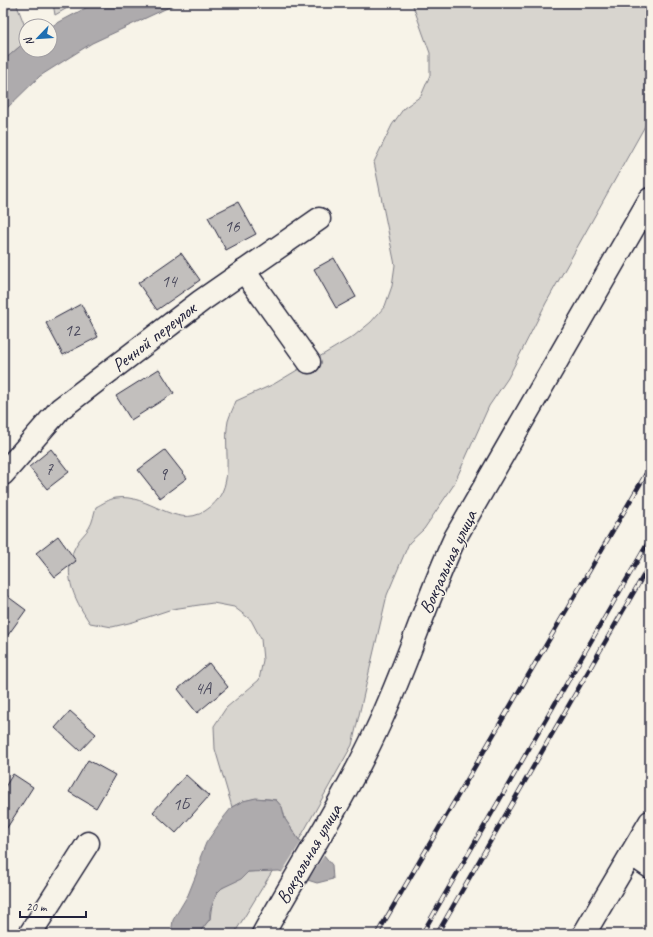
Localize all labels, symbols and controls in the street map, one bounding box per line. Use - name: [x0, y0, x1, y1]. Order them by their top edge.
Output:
- north arrow: [18, 18, 58, 58]
- text: N: [20, 34, 37, 48]
- house number: 16: [224, 216, 241, 237]
- house number: 14: [161, 271, 179, 292]
- street label: Речной переулок: [107, 295, 202, 377]
- house number: 12: [64, 320, 81, 341]
- house number: 7: [45, 459, 54, 480]
- house number: 9: [159, 464, 168, 485]
- street label: Вокзальная улица: [414, 505, 483, 618]
- house number: 4А: [195, 678, 213, 699]
- house number: 1Б: [173, 794, 192, 815]
- street label: Вокзальная улица: [271, 798, 348, 908]
- scale bar: [20, 893, 86, 919]
- text: 20 m: [26, 899, 48, 915]

